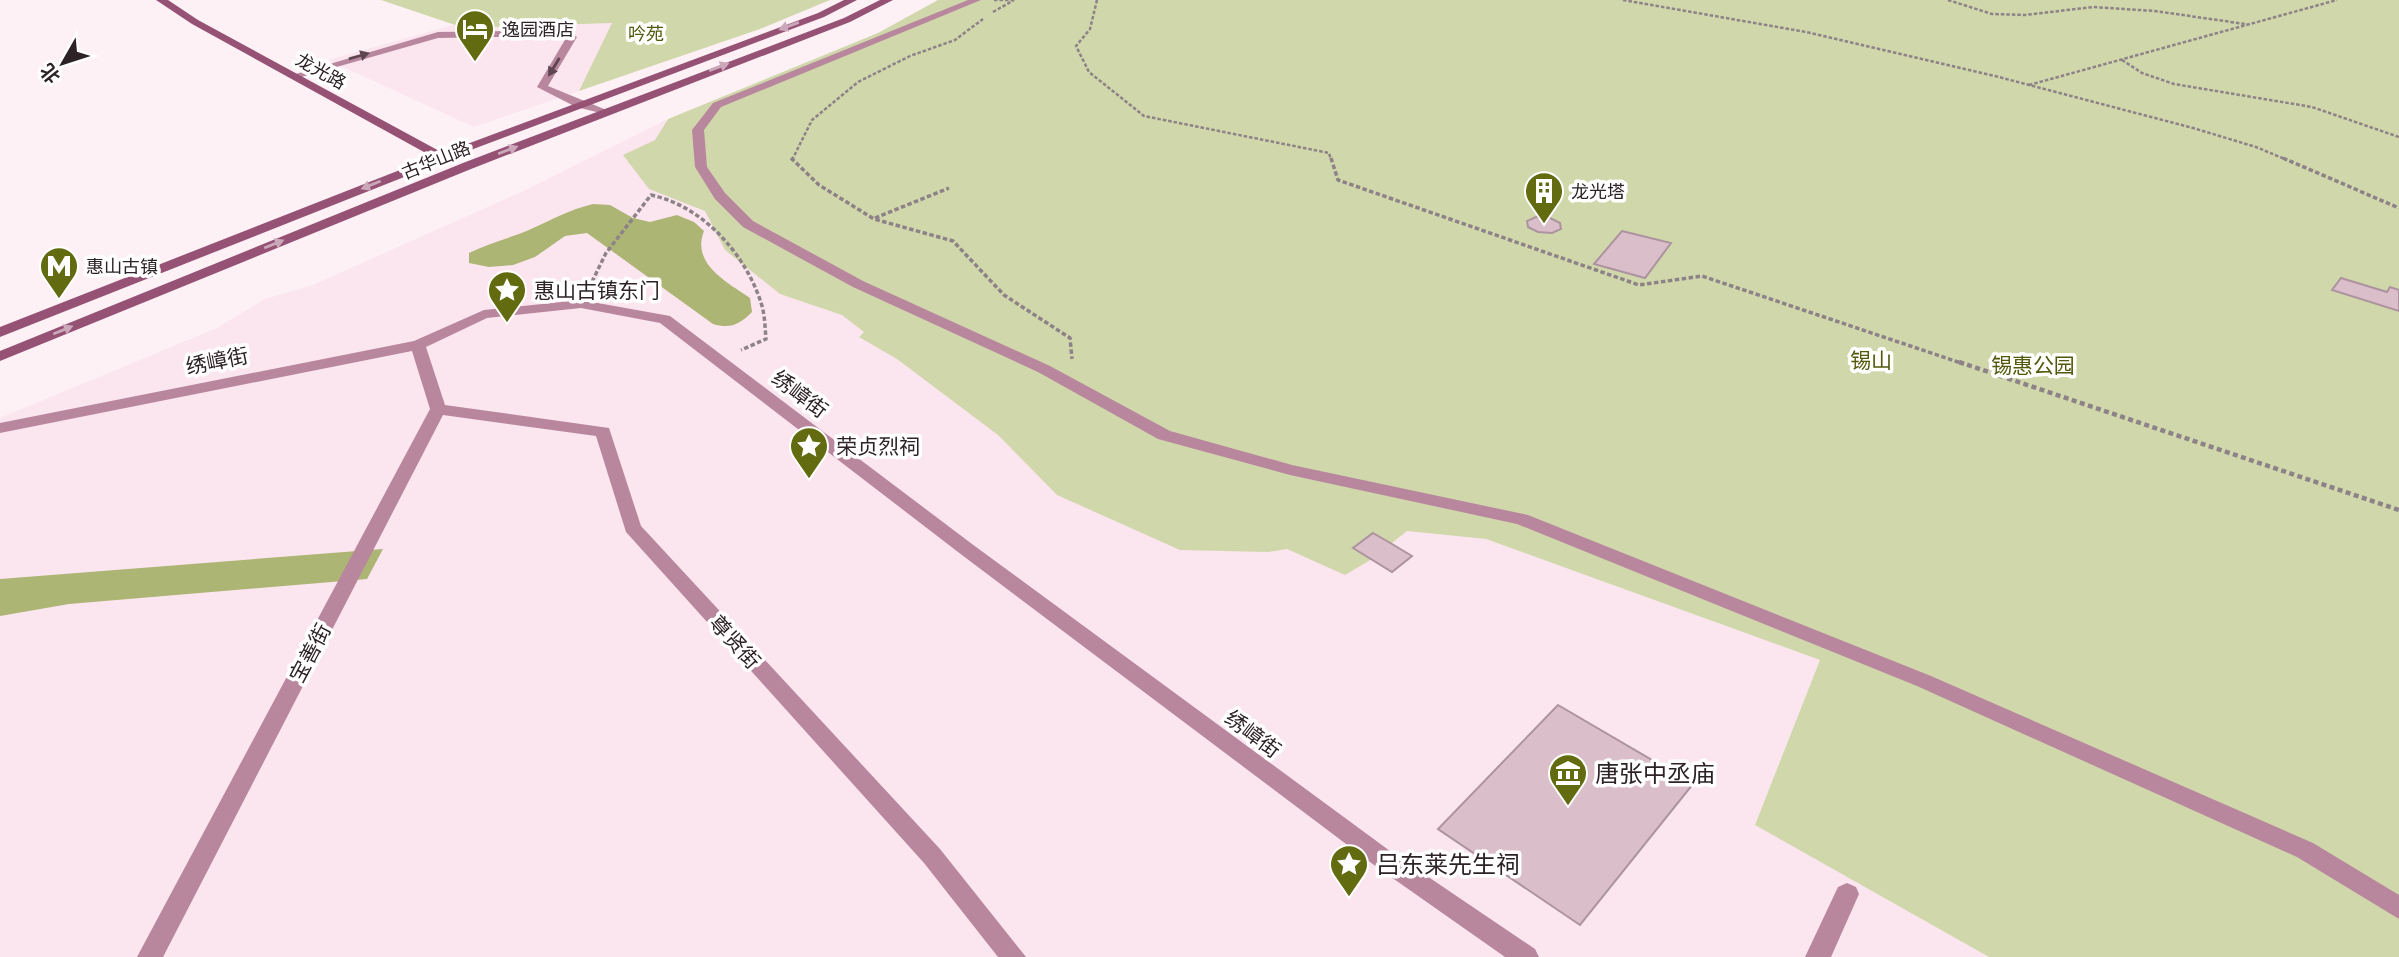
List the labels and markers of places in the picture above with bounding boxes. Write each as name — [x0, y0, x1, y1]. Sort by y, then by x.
hotel icon: 逸园酒店 — [454, 8, 496, 63]
place label: 逸园酒店 — [502, 19, 574, 40]
building icon: 龙光塔 — [1523, 170, 1565, 225]
place label: 龙光塔 — [1571, 181, 1625, 202]
metro station icon: 惠山古镇 — [38, 245, 80, 300]
place label: 惠山古镇 — [86, 256, 158, 277]
place icon: 惠山古镇东门 — [486, 269, 528, 324]
place label: 惠山古镇东门 — [534, 278, 660, 303]
place icon: 荣贞烈祠 — [788, 425, 830, 480]
place label: 荣贞烈祠 — [836, 434, 920, 459]
museum icon: 唐张中丞庙 — [1547, 752, 1589, 807]
place label: 唐张中丞庙 — [1595, 759, 1715, 788]
place icon: 吕东莱先生祠 — [1328, 843, 1370, 898]
place label: 吕东莱先生祠 — [1376, 850, 1520, 879]

